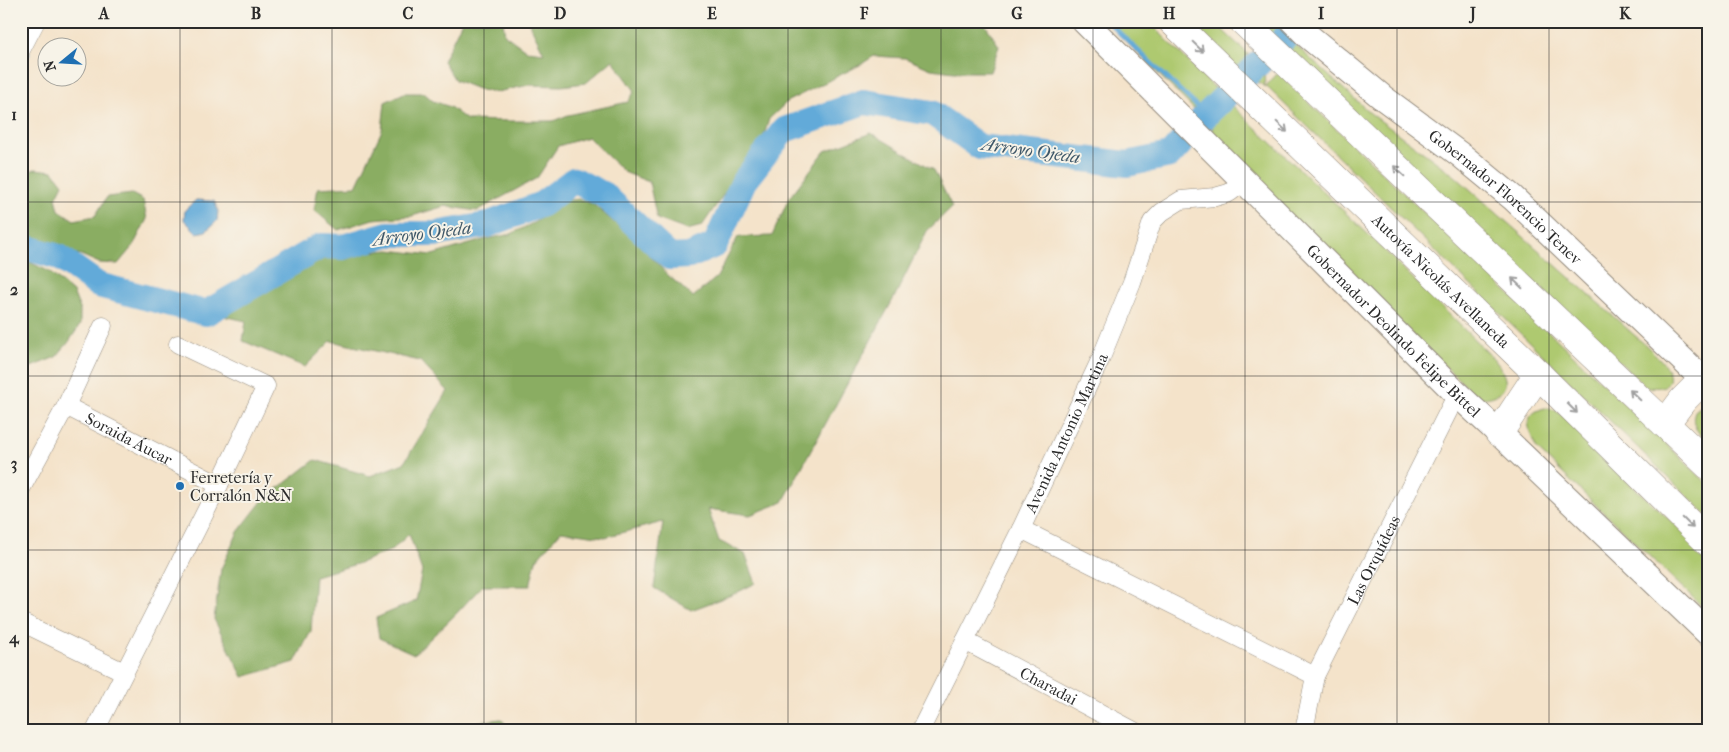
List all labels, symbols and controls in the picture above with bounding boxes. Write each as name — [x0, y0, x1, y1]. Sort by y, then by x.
text: A — [98, 4, 110, 23]
text: B — [251, 4, 261, 23]
text: C — [403, 4, 414, 23]
text: D — [554, 4, 566, 23]
text: E — [707, 4, 717, 23]
text: F — [859, 4, 869, 23]
text: G — [1011, 4, 1023, 23]
text: H — [1163, 4, 1176, 23]
text: I — [1318, 4, 1325, 23]
text: J — [1468, 4, 1476, 24]
text: K — [1619, 4, 1632, 23]
north arrow — [38, 38, 88, 88]
one-way arrow — [1192, 41, 1205, 53]
text: N — [40, 58, 60, 74]
text: 1 — [11, 105, 17, 124]
one-way arrow — [1275, 121, 1288, 133]
street label: Gobernador Florencio Tenev — [1425, 125, 1587, 269]
water label: Arroyo Ojeda — [979, 133, 1081, 168]
one-way arrow — [1393, 165, 1406, 177]
street label: Autovía Nicolás Avellaneda — [1368, 209, 1515, 352]
water label: Arroyo Ojeda — [370, 218, 472, 251]
street label: Gobernador Deolindo Felipe Bittel — [1303, 240, 1485, 421]
one-way arrow — [1511, 277, 1523, 289]
text: 2 — [10, 280, 18, 299]
street label: Avenida Antonio Martina — [1020, 350, 1112, 517]
one-way arrow — [1628, 389, 1641, 401]
one-way arrow — [1566, 402, 1579, 414]
street label: Soraida Áucar — [82, 408, 176, 469]
text: 3 — [11, 454, 17, 474]
place label: Ferretería y Corralón N&N — [190, 468, 292, 505]
marker: Ferretería y Corralón N&N — [174, 480, 186, 492]
street label: Las Orquídeas — [1343, 512, 1404, 608]
one-way arrow — [1682, 516, 1694, 529]
text: 4 — [8, 628, 20, 648]
street label: Charadai — [1017, 663, 1081, 709]

